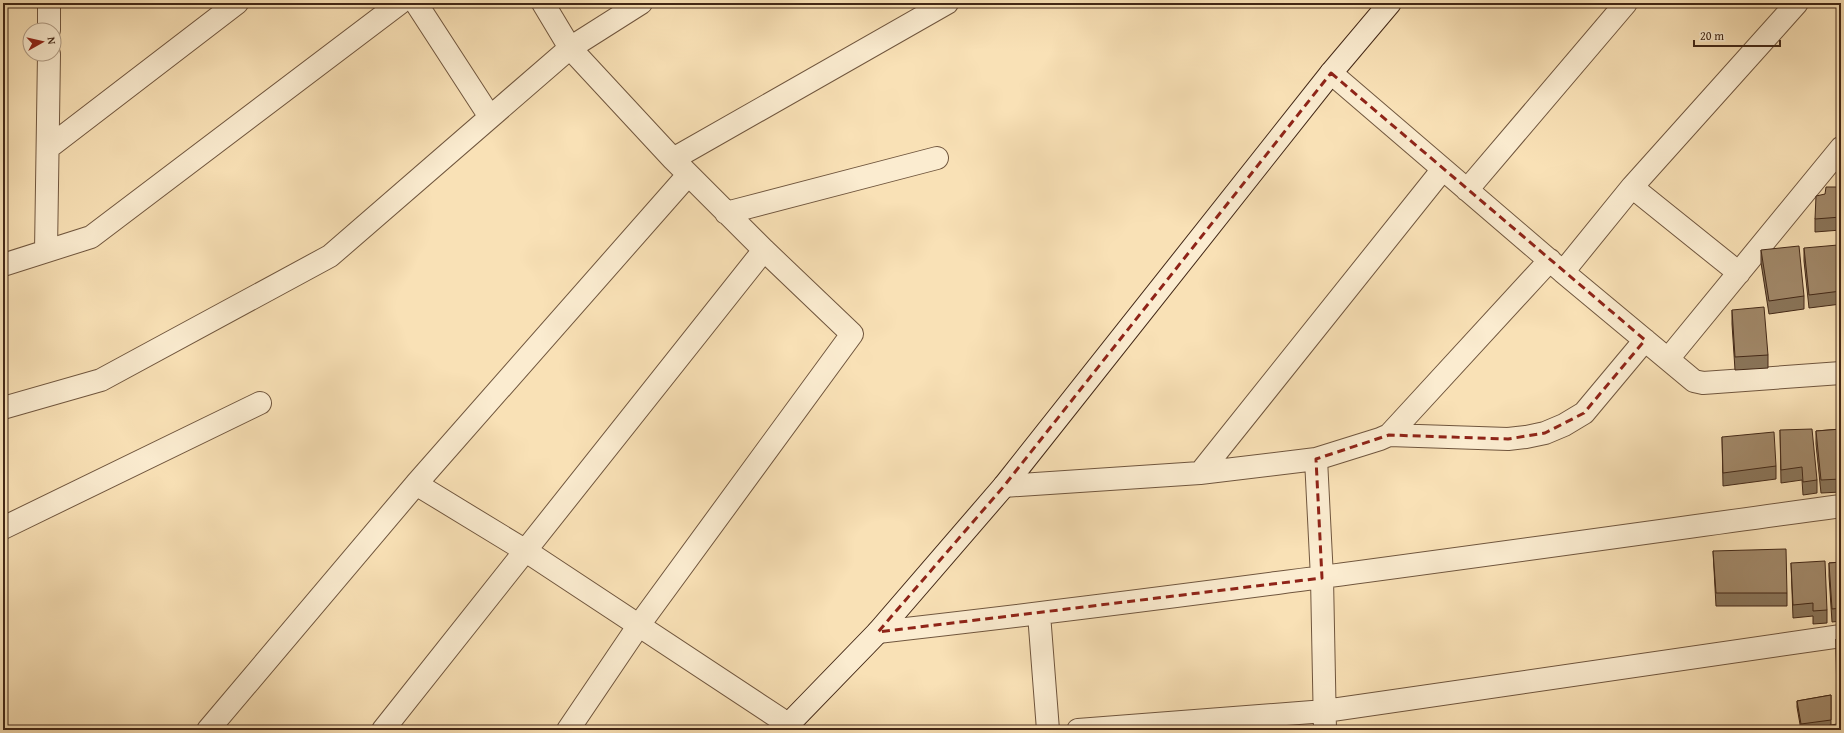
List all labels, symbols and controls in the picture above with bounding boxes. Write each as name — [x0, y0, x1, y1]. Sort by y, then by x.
north arrow — [22, 22, 62, 62]
scale bar — [1694, 22, 1780, 48]
text: 20 m — [1700, 27, 1724, 44]
text: N — [43, 36, 60, 46]

